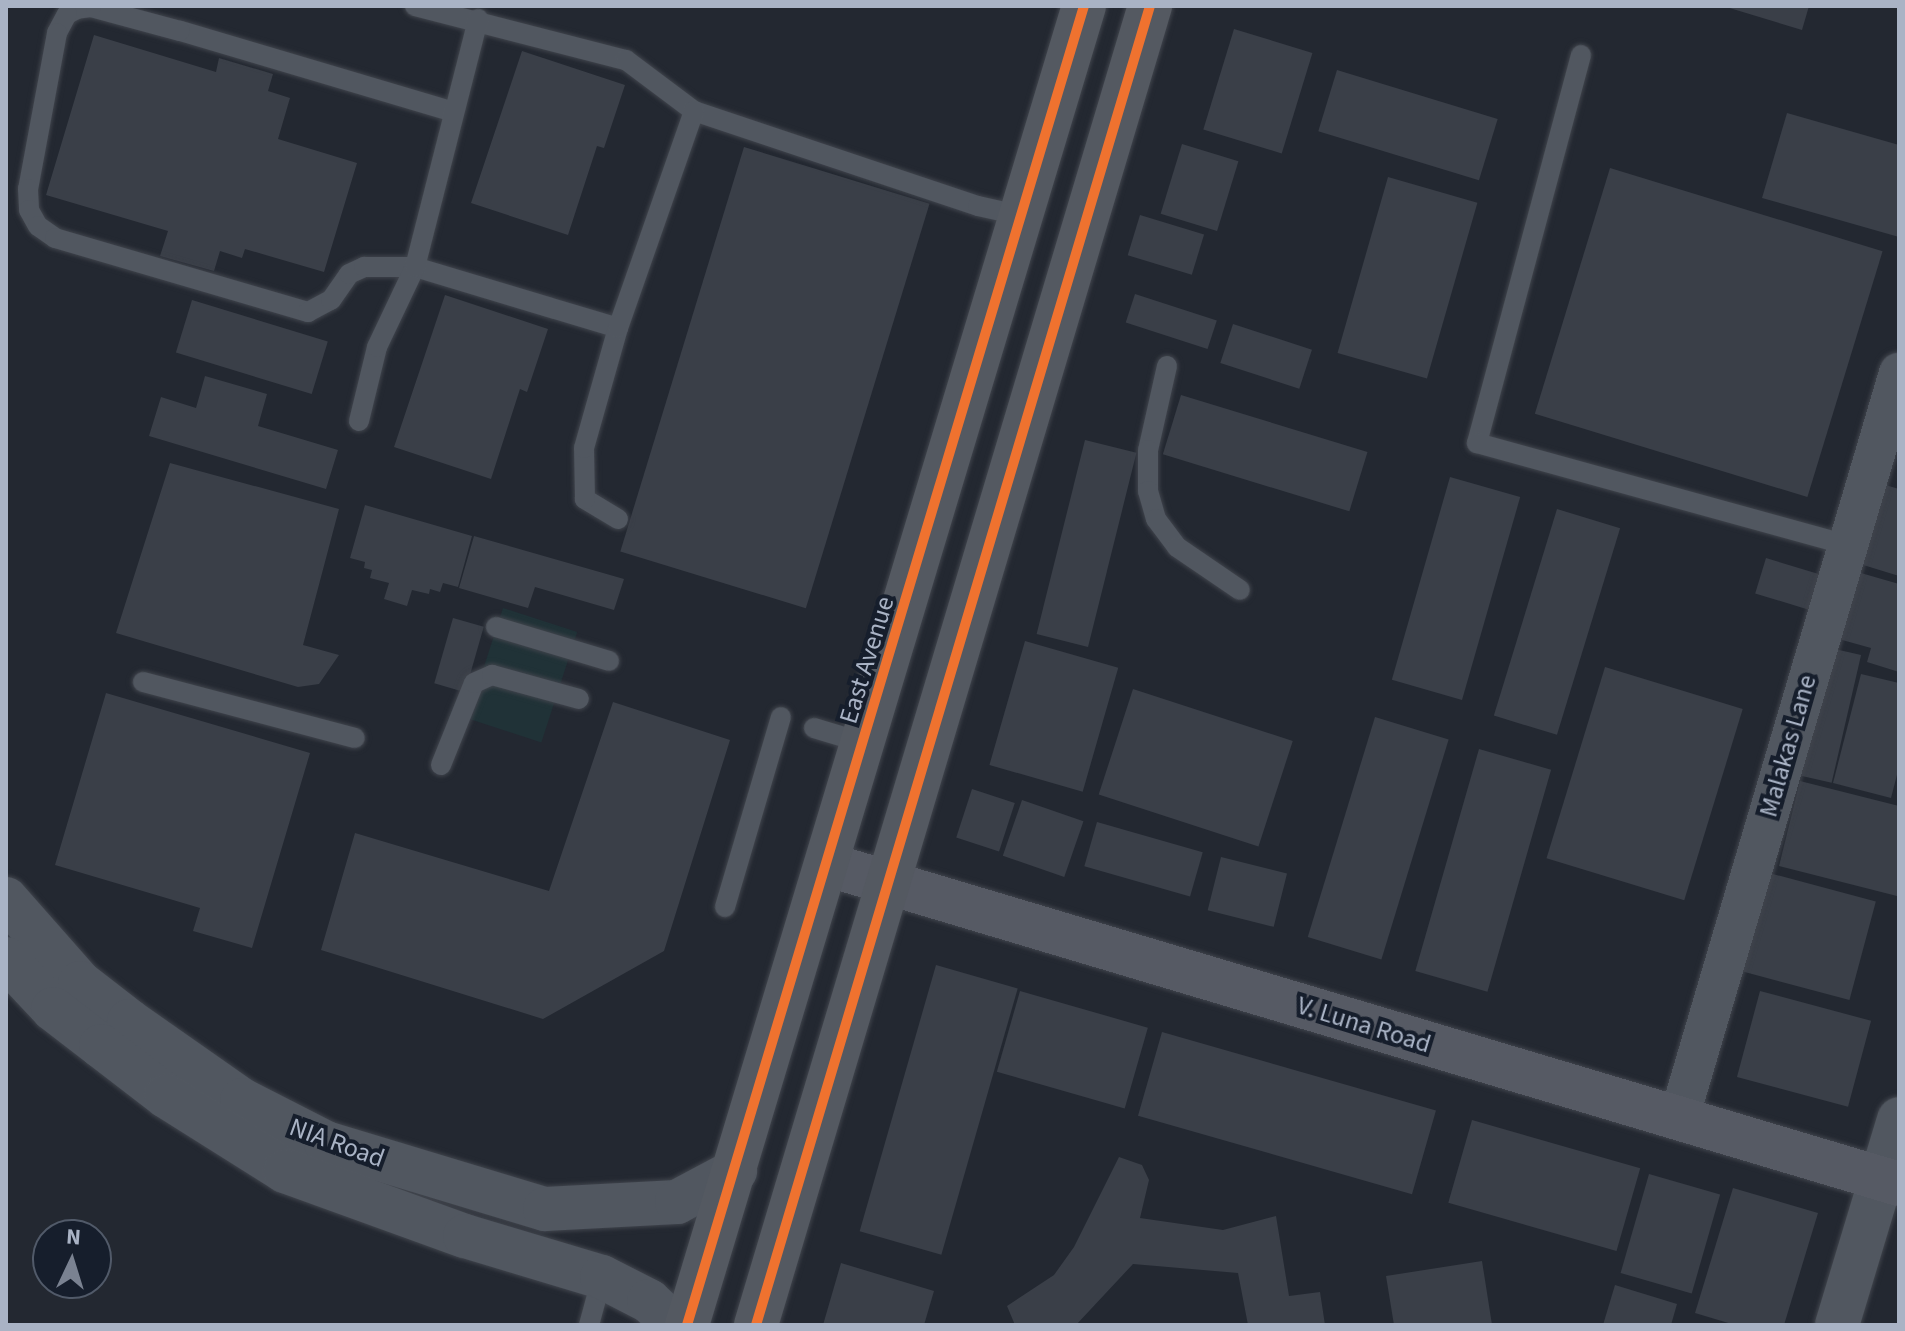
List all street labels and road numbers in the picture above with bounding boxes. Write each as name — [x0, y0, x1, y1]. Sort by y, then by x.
street label: East Avenue — [833, 593, 901, 727]
street label: Malakas Lane — [1753, 671, 1823, 821]
street label: V. Luna Road — [1293, 990, 1435, 1060]
street label: NIA Road — [285, 1111, 389, 1175]

